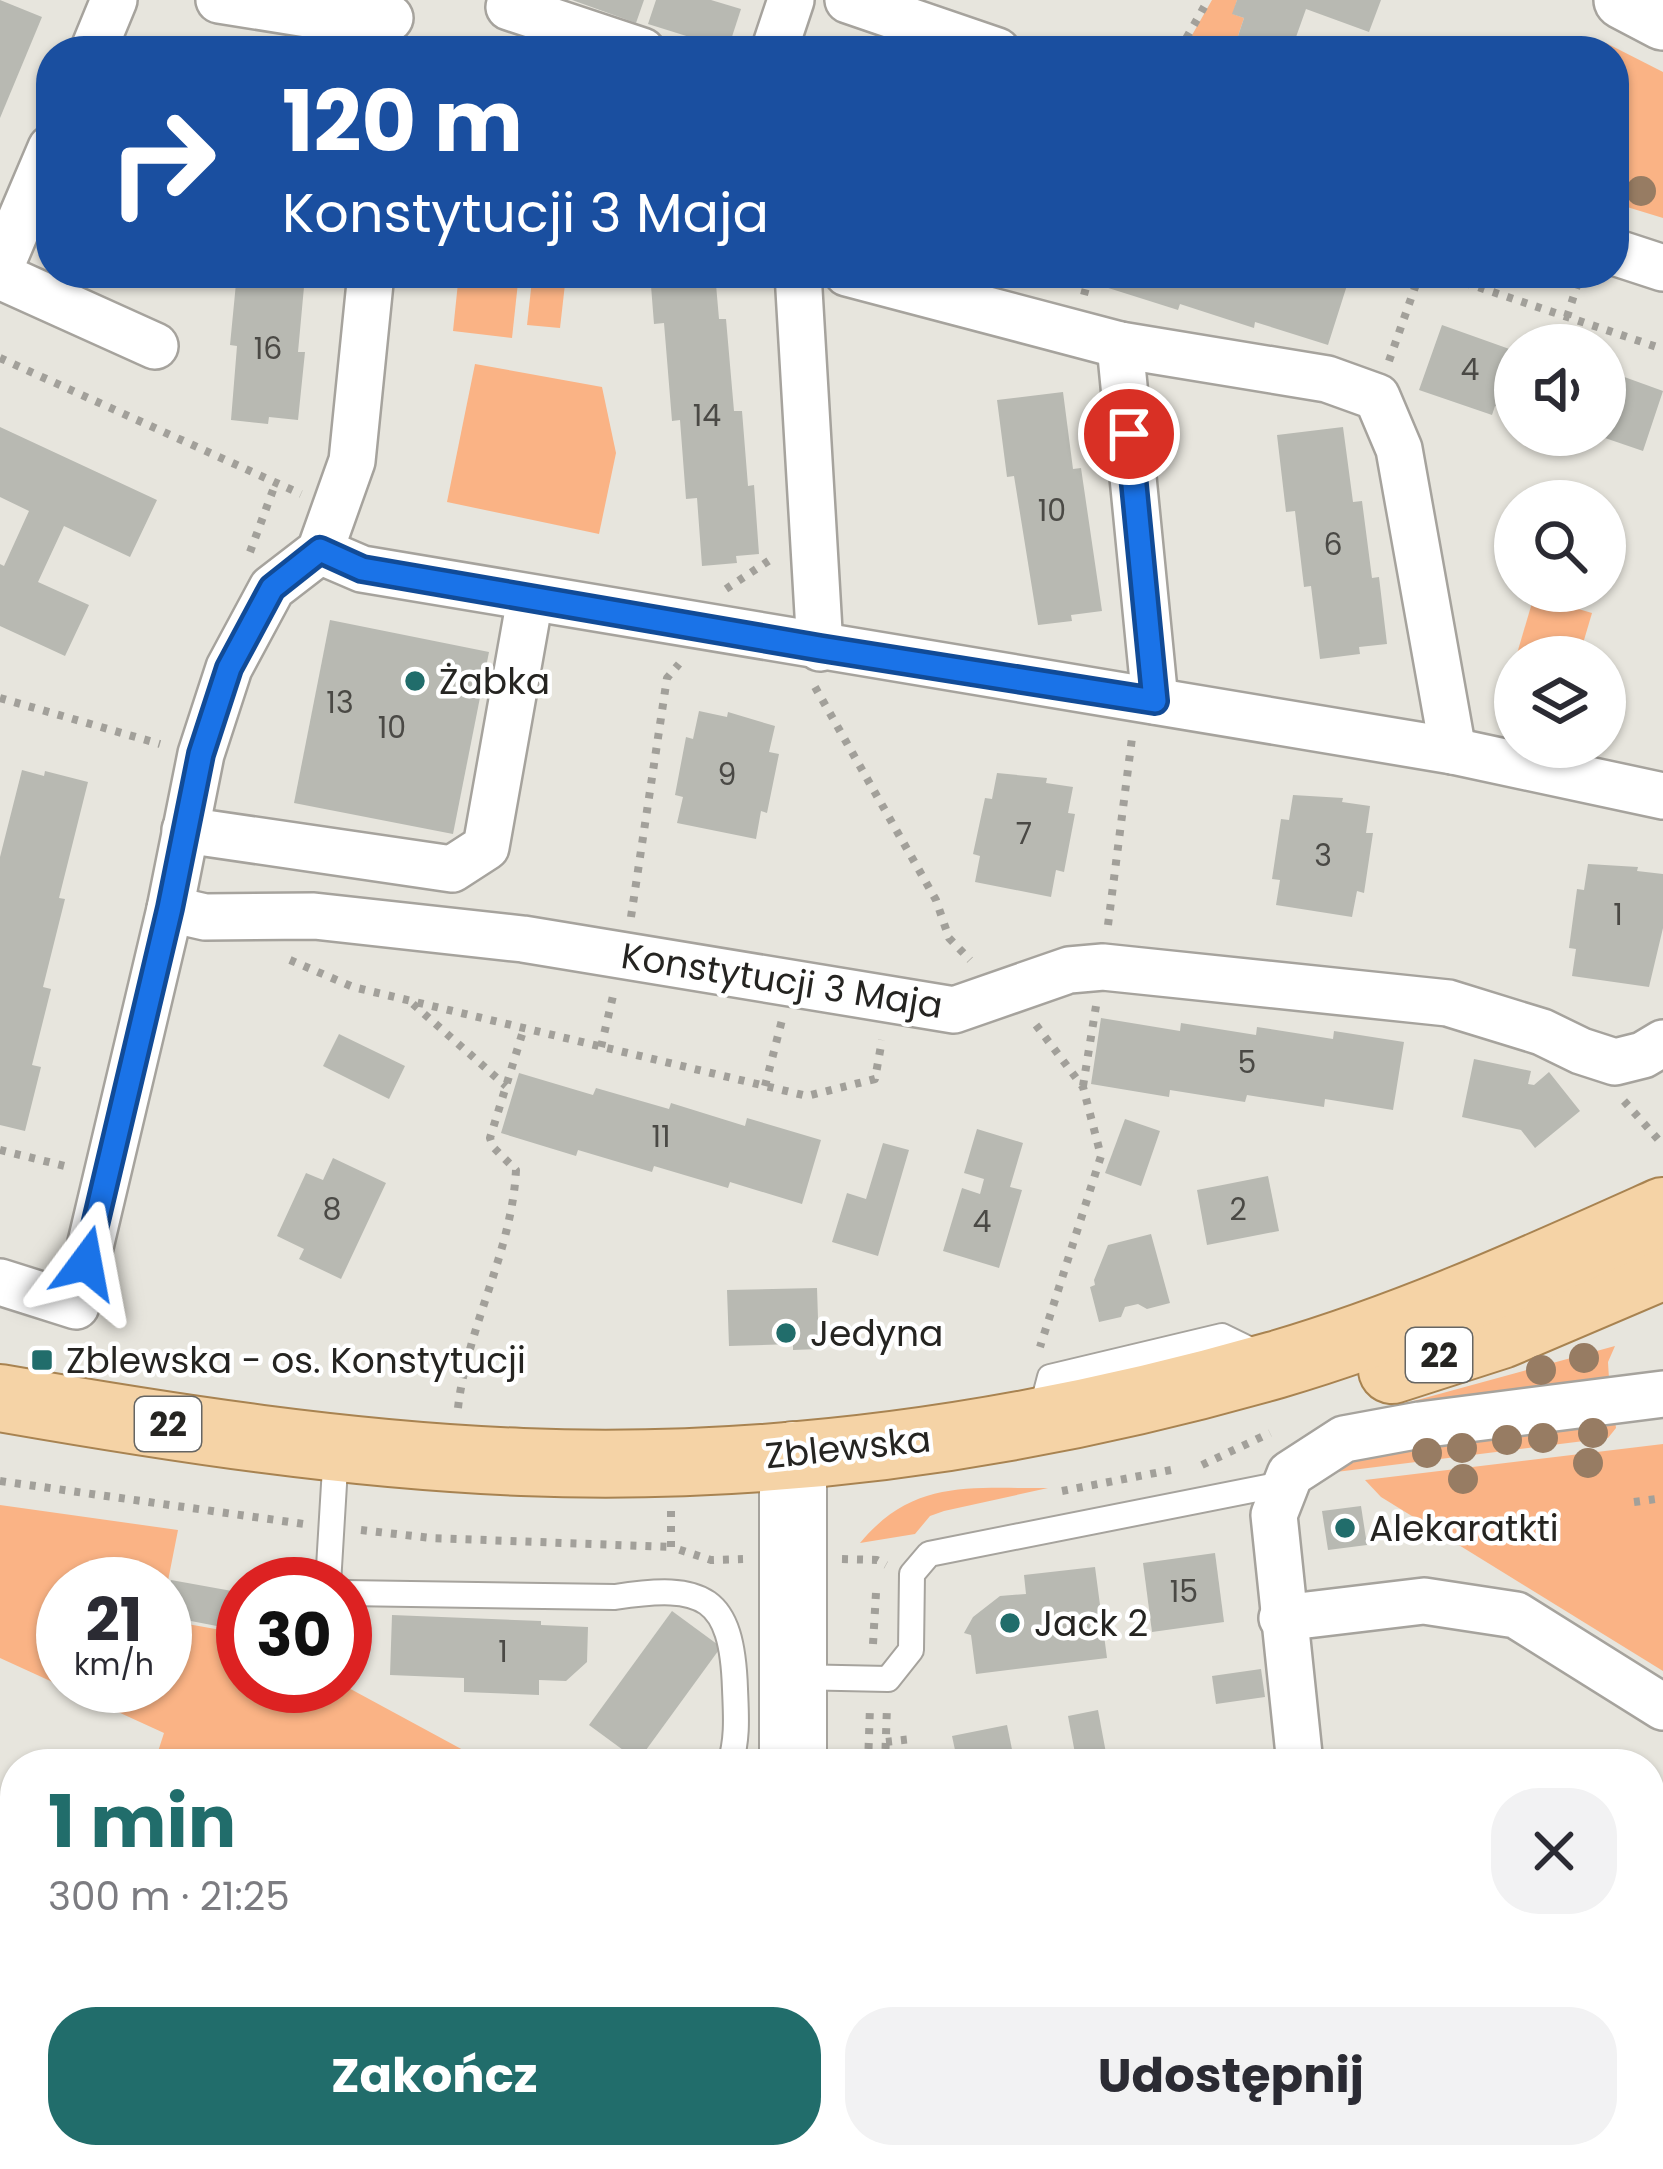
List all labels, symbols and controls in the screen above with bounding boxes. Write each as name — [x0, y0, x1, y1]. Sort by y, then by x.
text: 120 m — [282, 63, 523, 180]
icon: right — [84, 84, 240, 240]
text: Konstytucji 3 Maja — [282, 175, 769, 251]
map controls — [1494, 324, 1626, 768]
button: sound — [1494, 324, 1626, 456]
house number: 16 — [254, 327, 282, 370]
house number: 4 — [1461, 348, 1479, 391]
pin — [1078, 383, 1180, 485]
house number: 14 — [693, 394, 721, 437]
icon: arrive — [1096, 401, 1162, 467]
button: search — [1494, 480, 1626, 612]
house number: 10 — [1038, 489, 1066, 532]
house number: 6 — [1323, 523, 1343, 566]
button: layers — [1494, 636, 1626, 768]
place label: Żabka — [439, 656, 550, 707]
marker: Żabka — [402, 668, 428, 694]
house number: 13 — [326, 681, 354, 724]
house number: 10 — [378, 706, 406, 749]
house number: 9 — [718, 753, 736, 796]
house number: 7 — [1016, 812, 1032, 855]
house number: 3 — [1314, 834, 1332, 877]
house number: 1 — [1613, 893, 1623, 936]
street label: Konstytucji 3 Maja — [618, 930, 946, 1031]
house number: 5 — [1238, 1041, 1256, 1084]
house number: 11 — [651, 1115, 671, 1158]
house number: 8 — [323, 1188, 341, 1231]
house number: 2 — [1229, 1188, 1247, 1231]
position arrow — [23, 1200, 149, 1326]
house number: 4 — [973, 1200, 991, 1243]
place label: Jedyna — [810, 1308, 943, 1359]
marker: Jedyna — [773, 1320, 799, 1346]
road number: 22 — [1406, 1328, 1472, 1382]
place label: Zblewska - os. Konstytucji — [66, 1335, 526, 1386]
marker: Zblewska - os. Konstytucji — [29, 1347, 55, 1373]
road number: 22 — [135, 1397, 201, 1451]
street label: Zblewska — [763, 1413, 933, 1482]
place label: Alekaratkti — [1369, 1503, 1559, 1554]
marker: Alekaratkti — [1332, 1515, 1358, 1541]
speed limit sign: 30 — [216, 1557, 372, 1713]
house number: 15 — [1170, 1570, 1198, 1613]
text: 21 — [86, 1578, 142, 1662]
place label: Jack 2 — [1034, 1598, 1148, 1649]
marker: Jack 2 — [997, 1610, 1023, 1636]
house number: 1 — [498, 1630, 508, 1673]
text: km/h — [74, 1643, 154, 1686]
text: 1 min — [48, 1771, 236, 1872]
button: close — [1491, 1788, 1617, 1914]
text: 300 m · 21:25 — [48, 1869, 290, 1924]
button: Zakończ — [48, 2007, 821, 2145]
button: Udostępnij — [845, 2007, 1617, 2145]

